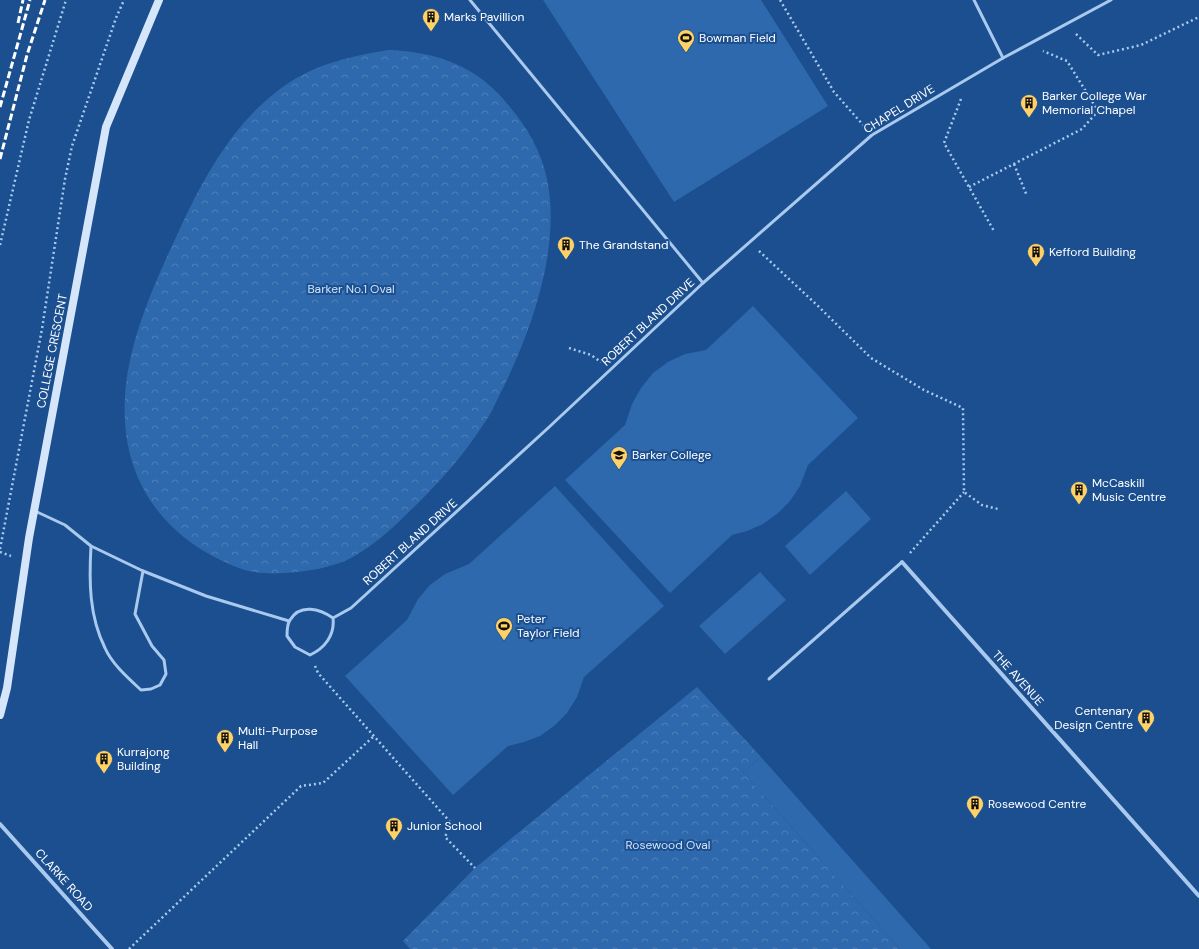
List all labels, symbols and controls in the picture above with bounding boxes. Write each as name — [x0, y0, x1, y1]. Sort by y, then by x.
building icon: Marks Pavillion — [421, 7, 441, 32]
place label: Marks Pavillion — [444, 9, 525, 25]
sports icon: Bowman Field — [676, 28, 696, 53]
place label: Bowman Field — [699, 30, 776, 46]
street label: CHAPEL DRIVE — [860, 81, 938, 137]
place label: Barker College War Memorial Chapel — [1042, 88, 1147, 118]
building icon: Barker College War Memorial Chapel — [1019, 93, 1039, 118]
building icon: The Grandstand — [556, 235, 576, 260]
place label: The Grandstand — [579, 237, 669, 253]
building icon: Kefford Building — [1026, 242, 1046, 267]
place label: Kefford Building — [1049, 244, 1136, 260]
street label: ROBERT BLAND DRIVE — [598, 274, 698, 369]
park label: Barker No.1 Oval — [307, 281, 395, 297]
street label: COLLEGE CRESCENT — [33, 292, 71, 410]
school or university icon: Barker College — [609, 445, 629, 470]
place label: Barker College — [632, 447, 712, 463]
place label: McCaskill Music Centre — [1092, 475, 1166, 505]
building icon: McCaskill Music Centre — [1069, 480, 1089, 505]
street label: ROBERT BLAND DRIVE — [359, 495, 461, 589]
place label: Peter Taylor Field — [517, 611, 580, 641]
sports icon: Peter Taylor Field — [494, 616, 514, 641]
street label: THE AVENUE — [989, 647, 1047, 709]
place label: Centenary Design Centre — [1054, 703, 1133, 733]
building icon: Centenary Design Centre — [1136, 708, 1156, 733]
place label: Multi-Purpose Hall — [238, 723, 318, 753]
building icon: Multi-Purpose Hall — [215, 728, 235, 753]
place label: Kurrajong Building — [117, 744, 170, 774]
building icon: Kurrajong Building — [94, 749, 114, 774]
building icon: Rosewood Centre — [965, 794, 985, 819]
place label: Rosewood Centre — [988, 796, 1087, 812]
building icon: Junior School — [384, 816, 404, 841]
place label: Junior School — [407, 818, 482, 834]
park label: Rosewood Oval — [626, 837, 710, 853]
street label: CLARKE ROAD — [32, 845, 96, 915]

